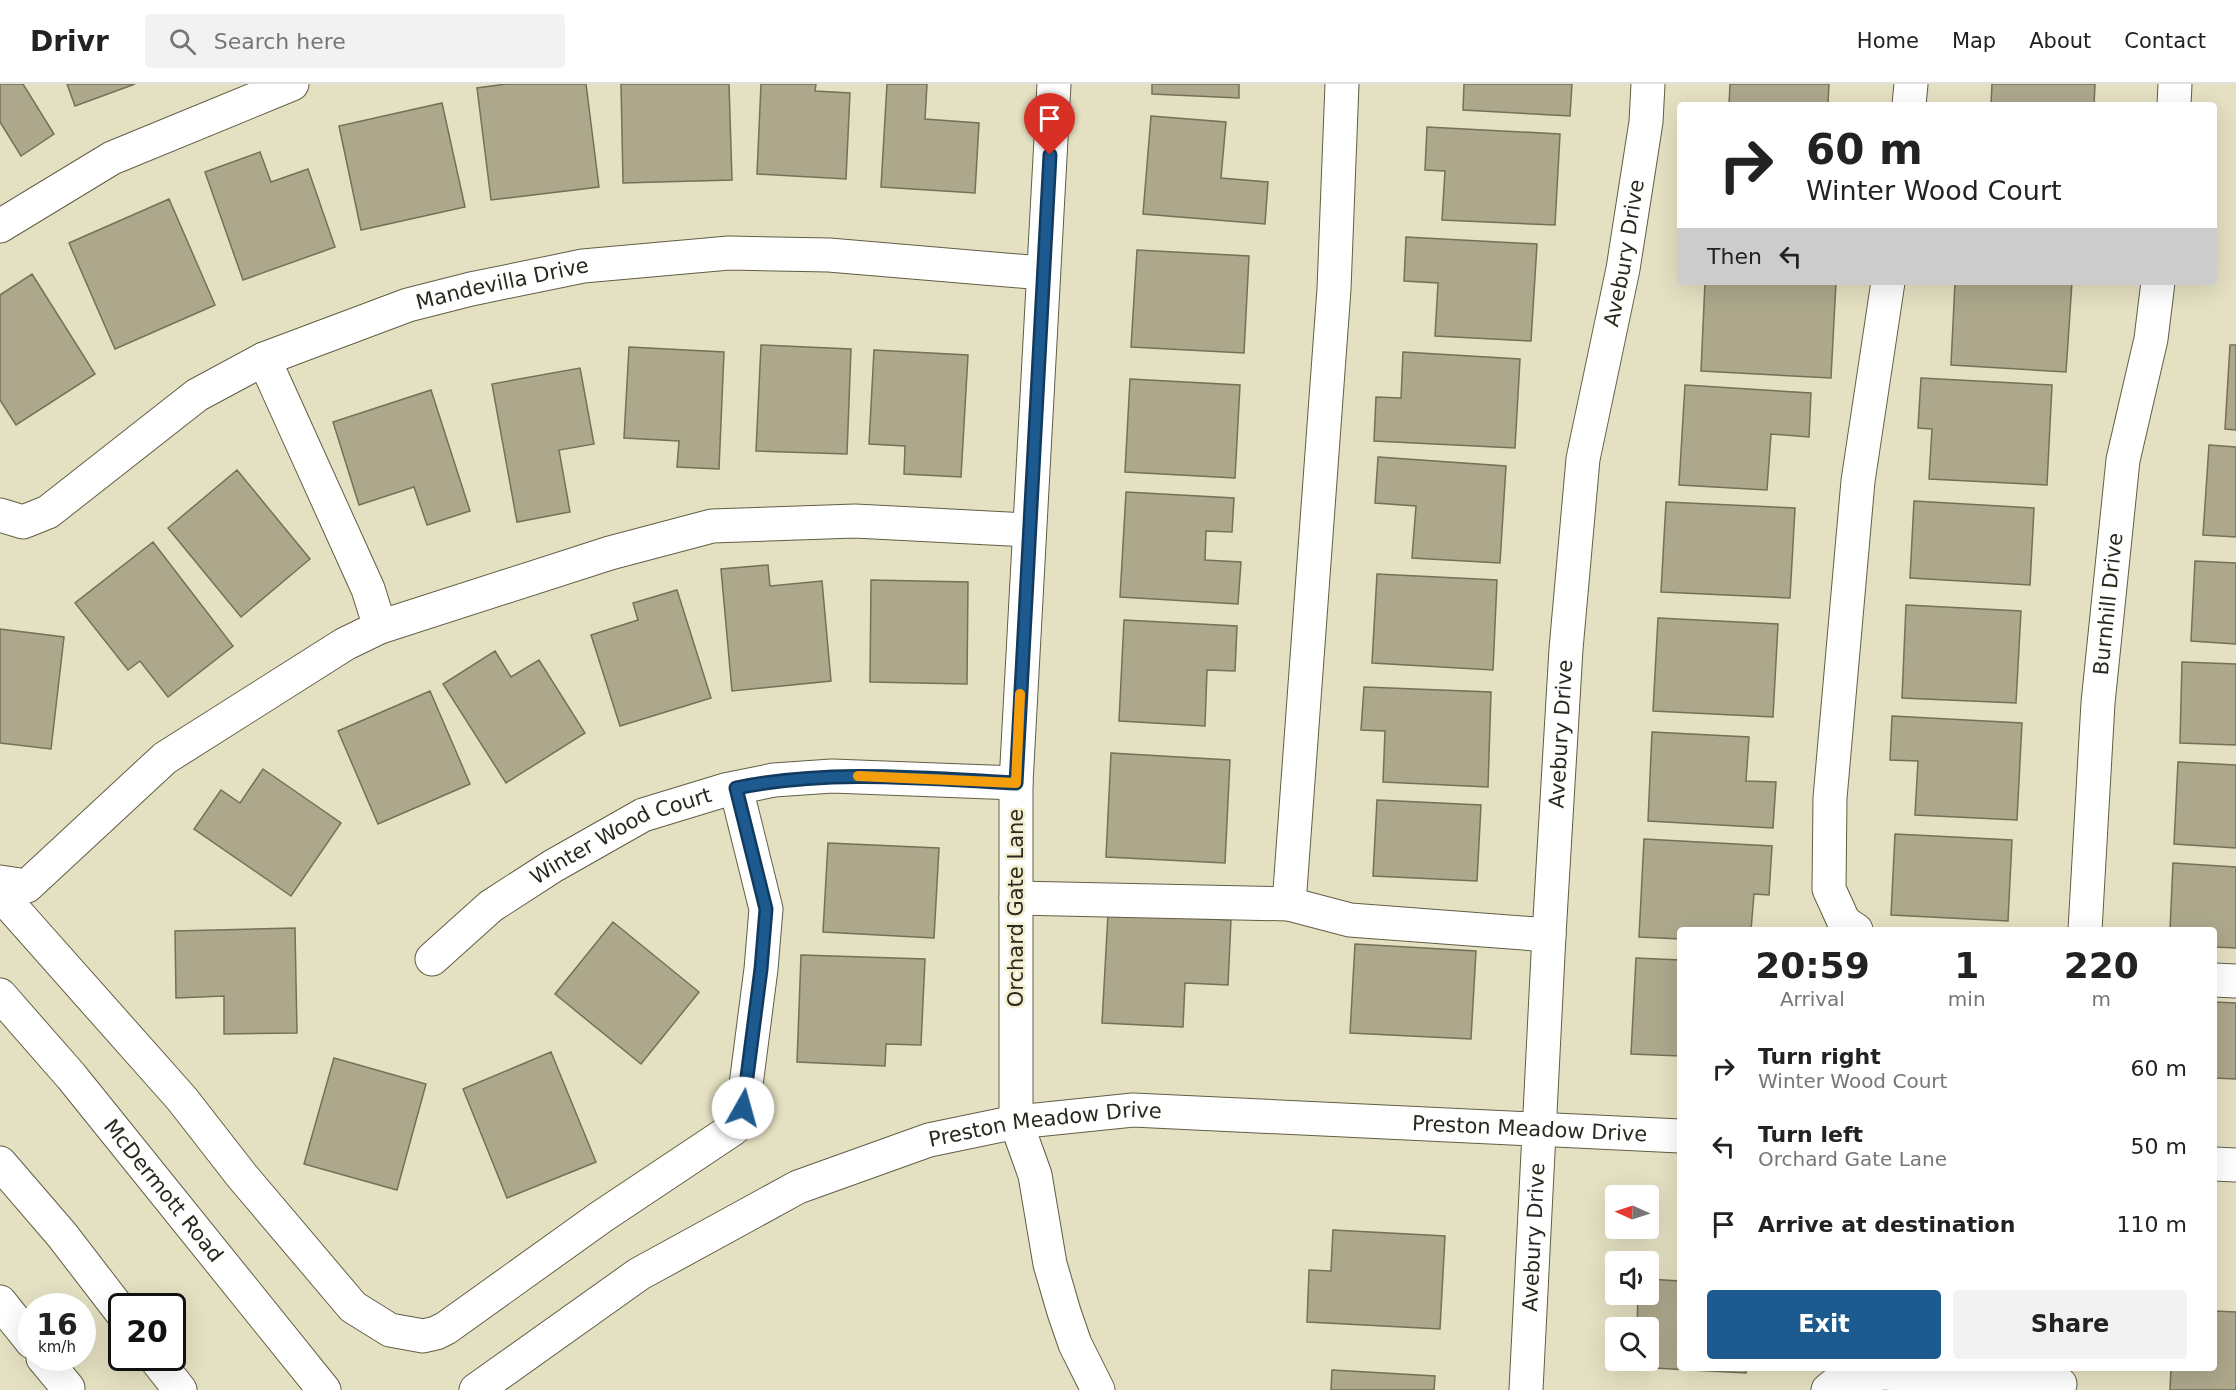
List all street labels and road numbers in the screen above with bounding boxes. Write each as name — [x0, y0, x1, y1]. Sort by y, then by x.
street label: Avebury Drive — [1599, 178, 1649, 329]
street label: Mandevilla Drive — [413, 253, 591, 314]
street label: Burnhill Drive — [2089, 532, 2127, 676]
street label: Avebury Drive — [1545, 659, 1577, 809]
street label: Winter Wood Court — [526, 783, 714, 889]
street label: Orchard Gate Lane — [1004, 809, 1028, 1007]
street label: Preston Meadow Drive — [926, 1098, 1162, 1152]
street label: Preston Meadow Drive — [1411, 1111, 1648, 1146]
street label: McDermott Road — [99, 1115, 228, 1267]
street label: Avebury Drive — [1518, 1162, 1549, 1312]

